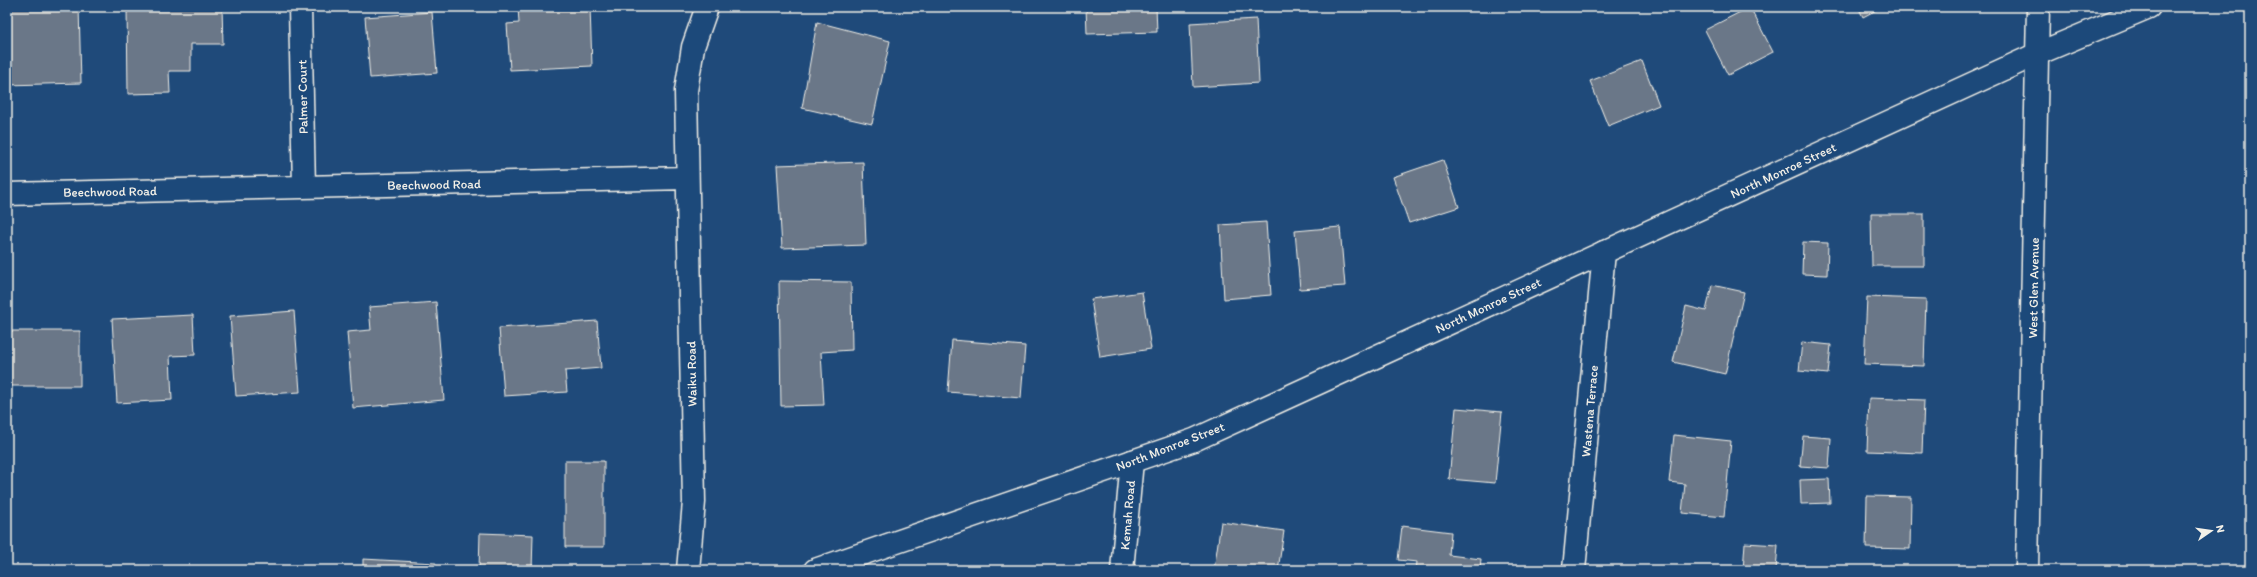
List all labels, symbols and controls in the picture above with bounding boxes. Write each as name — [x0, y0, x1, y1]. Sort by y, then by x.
street label: Palmer Court — [294, 60, 311, 134]
street label: North Monroe Street — [1728, 139, 1839, 202]
street label: Beechwood Road — [387, 176, 481, 193]
street label: Beechwood Road — [63, 183, 157, 200]
street label: West Glen Avenue — [2025, 237, 2042, 339]
street label: North Monroe Street — [1433, 274, 1544, 337]
street label: Waiku Road — [683, 341, 700, 407]
street label: Wastena Terrace — [1578, 364, 1601, 458]
street label: North Monroe Street — [1114, 419, 1227, 474]
street label: Kemah Road — [1117, 480, 1138, 550]
north arrow — [2191, 511, 2231, 551]
text: N — [2213, 524, 2227, 534]

